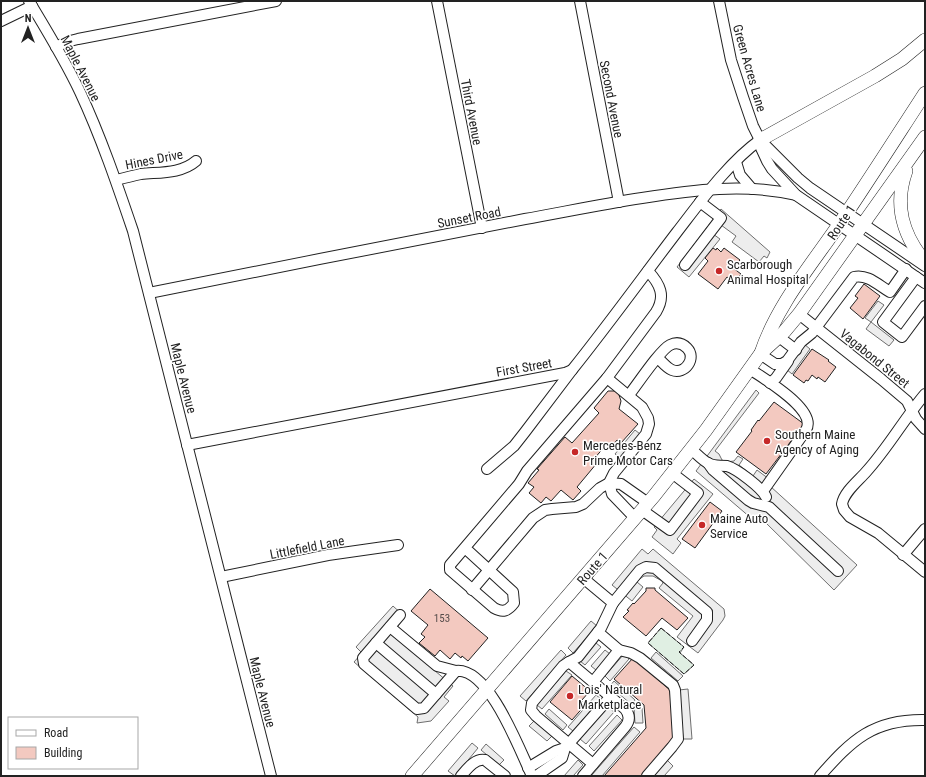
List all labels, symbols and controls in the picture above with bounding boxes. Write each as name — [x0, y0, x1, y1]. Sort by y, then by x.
north arrow — [8, 8, 48, 48]
text: N — [25, 12, 32, 25]
street label: Green Acres Lane — [730, 23, 769, 114]
street label: Maple Avenue — [58, 33, 104, 104]
street label: Second Avenue — [597, 59, 626, 139]
street label: Third Avenue — [458, 78, 485, 146]
street label: Hines Drive — [124, 147, 184, 172]
street label: Route 1 — [824, 202, 859, 243]
street label: Sunset Road — [436, 204, 502, 231]
place label: Scarborough Animal Hospital — [727, 257, 809, 287]
marker: Scarborough Animal Hospital — [714, 266, 724, 276]
street label: Vagabond Street — [837, 326, 913, 391]
street label: Maple Avenue — [168, 341, 199, 415]
street label: First Street — [495, 355, 553, 380]
place label: Southern Maine Agency of Aging — [775, 427, 859, 457]
marker: Southern Maine Agency of Aging — [762, 436, 772, 446]
place label: Mercedes-Benz Prime Motor Cars — [583, 438, 673, 468]
marker: Mercedes-Benz Prime Motor Cars — [570, 447, 580, 457]
place label: Maine Auto Service — [710, 511, 768, 541]
marker: Maine Auto Service — [697, 520, 707, 530]
street label: Littlefield Lane — [269, 533, 346, 562]
street label: Route 1 — [574, 549, 611, 588]
house number: 153 — [434, 612, 450, 625]
street label: Maple Avenue — [247, 655, 278, 729]
place label: Lois' Natural Marketplace — [578, 682, 642, 712]
marker: Lois' Natural Marketplace — [565, 691, 575, 701]
legend — [8, 717, 138, 769]
text: Road — [44, 726, 68, 740]
text: Building — [44, 746, 82, 760]

